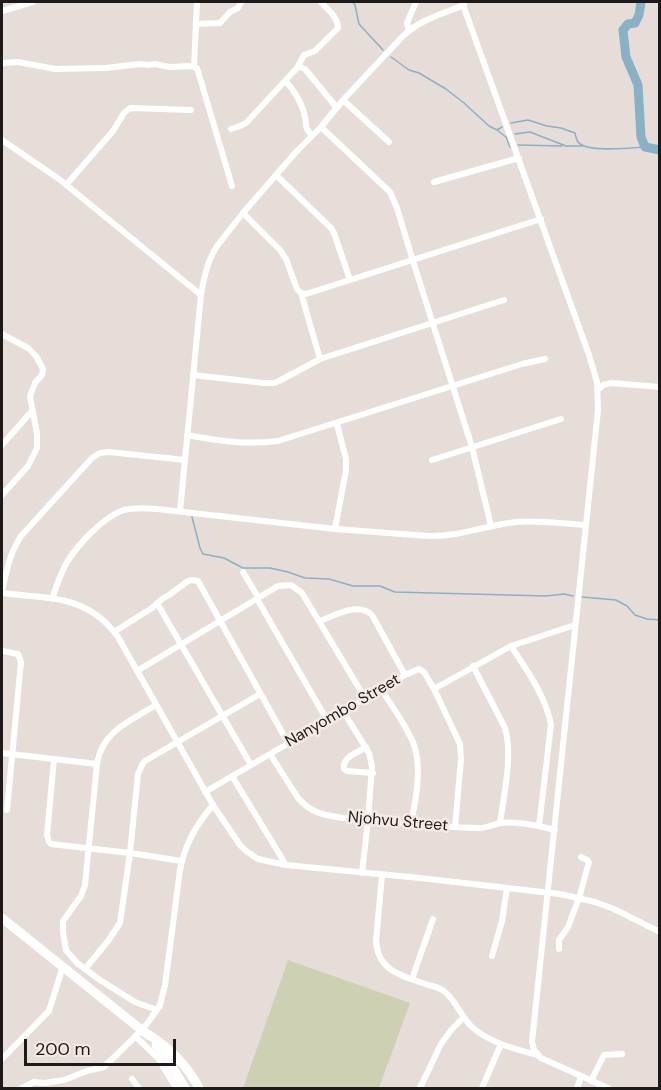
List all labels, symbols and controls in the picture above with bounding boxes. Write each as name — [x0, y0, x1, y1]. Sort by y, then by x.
street label: Nanyombo Street — [282, 670, 404, 752]
street label: Njohvu Street — [347, 808, 449, 836]
scale bar — [27, 1027, 178, 1065]
text: 200 m — [35, 1037, 91, 1061]

